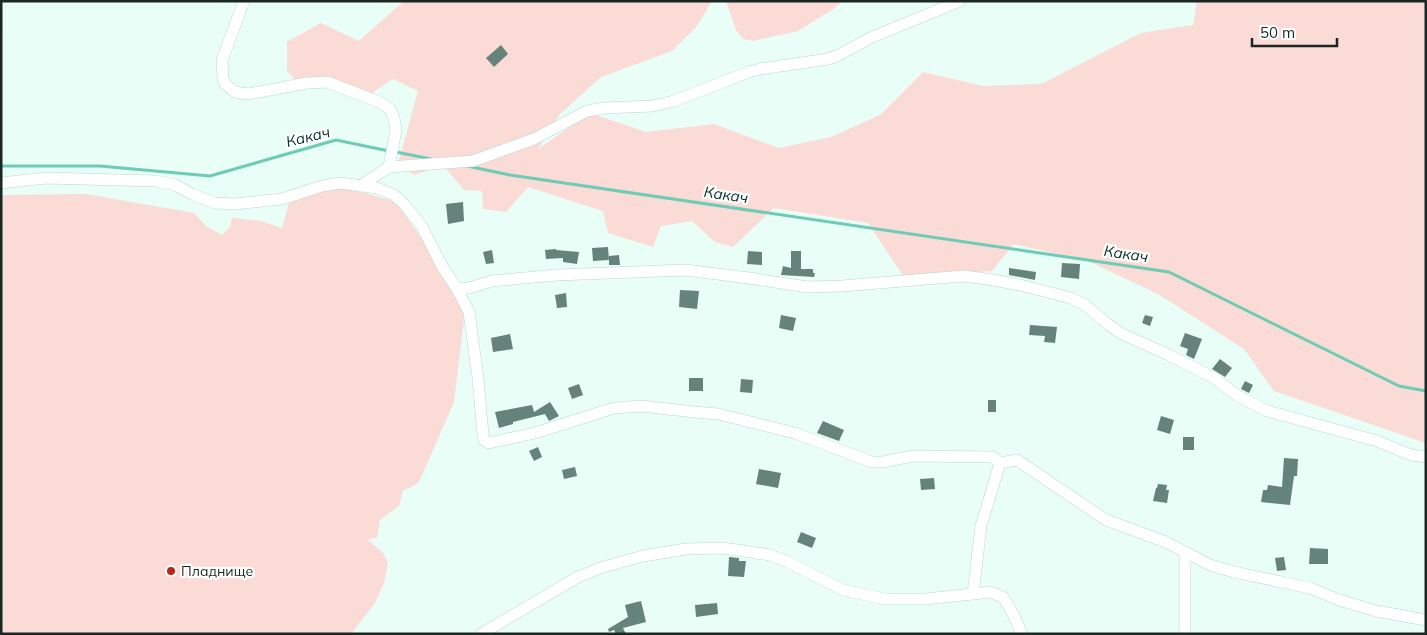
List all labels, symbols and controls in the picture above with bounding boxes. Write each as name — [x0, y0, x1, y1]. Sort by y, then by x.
scale bar — [1252, 15, 1337, 47]
text: 50 m — [1260, 23, 1295, 42]
water label: Какач — [284, 122, 332, 151]
water label: Какач — [703, 182, 750, 207]
water label: Какач — [1103, 241, 1150, 266]
place label: Пладнище — [181, 562, 253, 580]
marker: Пладнище — [165, 565, 177, 577]

